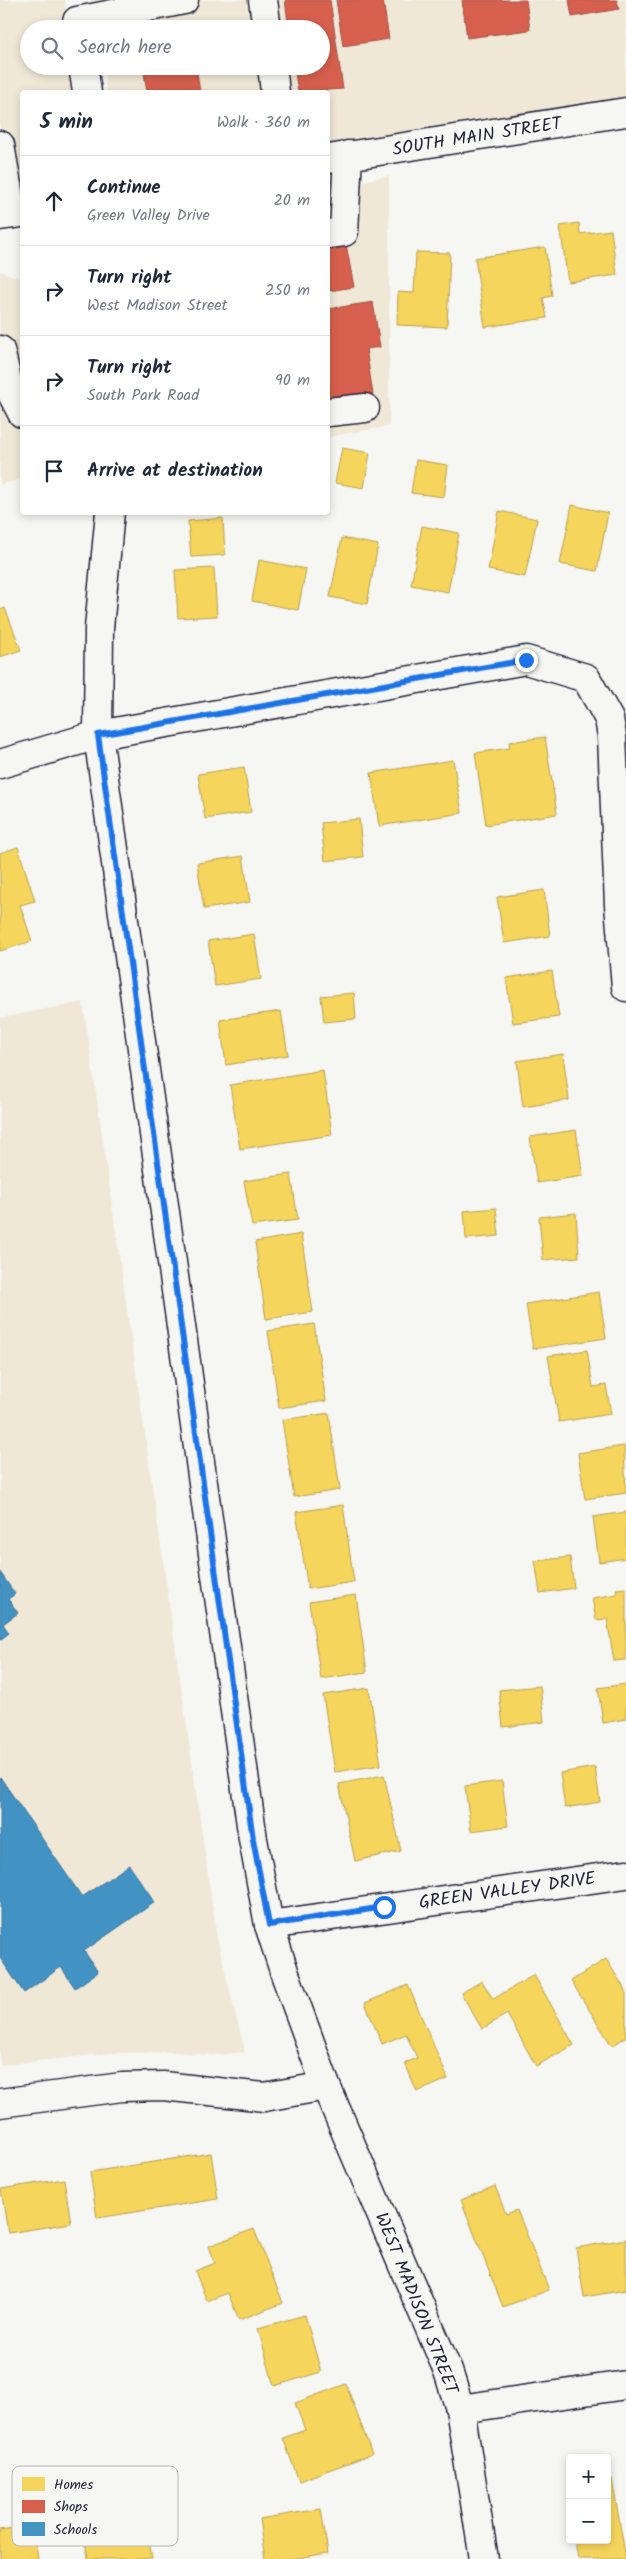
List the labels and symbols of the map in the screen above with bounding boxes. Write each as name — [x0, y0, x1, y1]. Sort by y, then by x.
street label: SOUTH MAIN STREET — [391, 110, 565, 165]
route end — [515, 649, 538, 672]
street label: GREEN VALLEY DRIVE — [417, 1865, 598, 1918]
route start — [373, 1896, 396, 1919]
street label: WEST MADISON STREET — [366, 2208, 466, 2400]
legend — [12, 2466, 178, 2546]
text: Homes — [54, 2474, 93, 2496]
text: Shops — [54, 2496, 88, 2518]
text: Schools — [54, 2519, 97, 2541]

